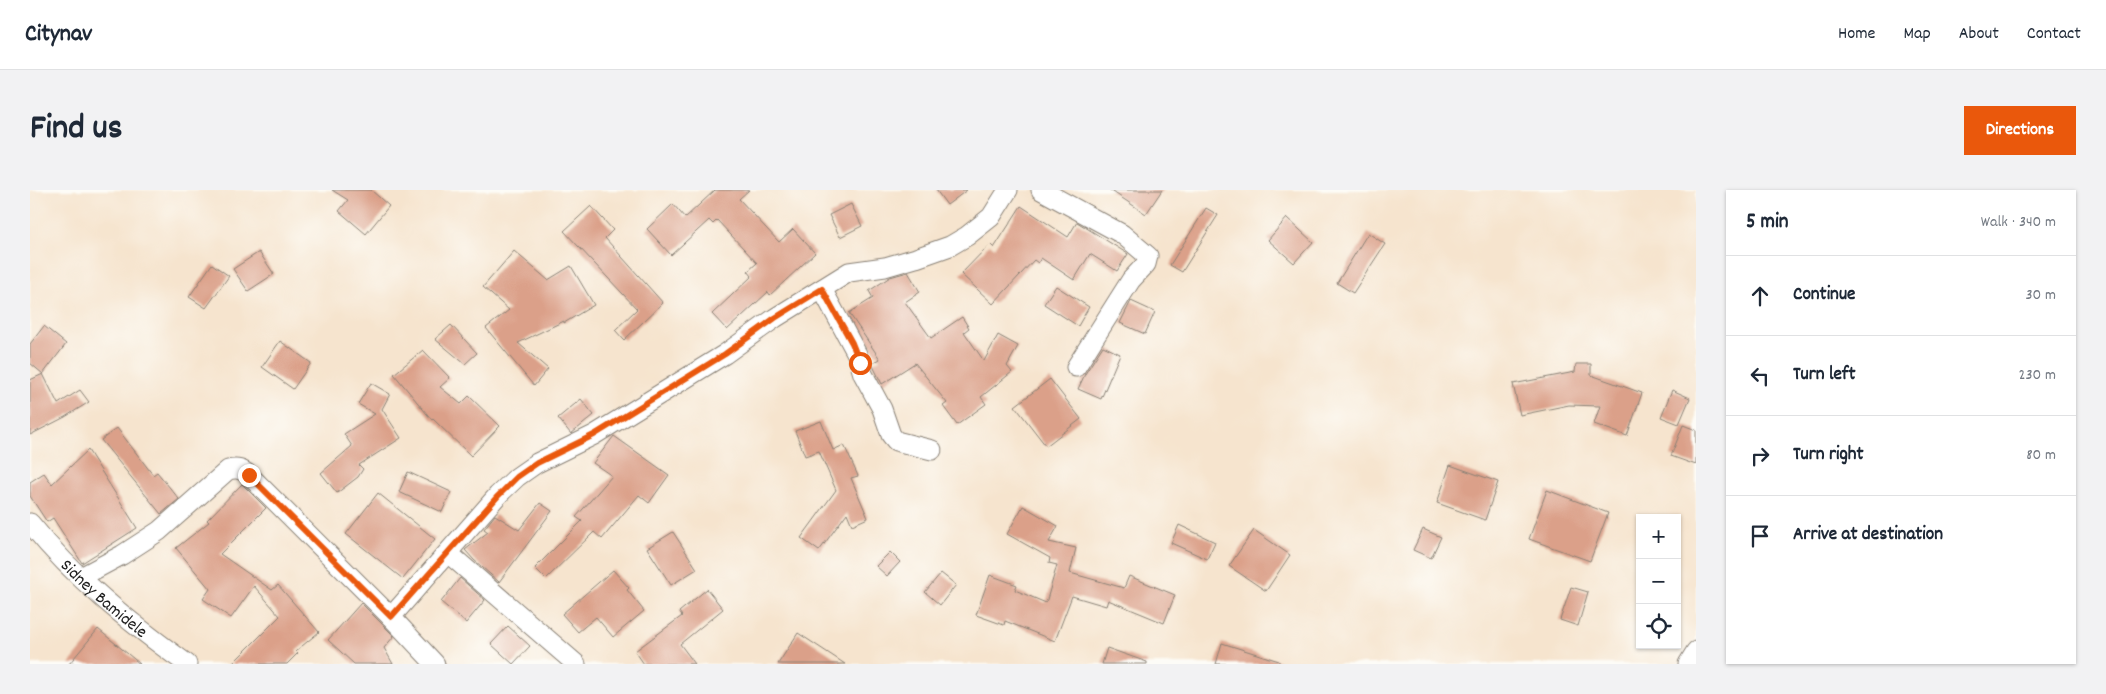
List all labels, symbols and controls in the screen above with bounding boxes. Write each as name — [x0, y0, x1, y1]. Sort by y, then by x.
text: Citynav — [25, 18, 92, 52]
text: Home — [1838, 22, 1875, 47]
text: Map — [1903, 22, 1931, 47]
text: About — [1959, 22, 1999, 47]
text: Contact — [2027, 22, 2081, 47]
text: Find us — [30, 105, 122, 155]
button: Directions — [1964, 106, 2076, 155]
text: 5 min — [1746, 208, 1789, 238]
text: Walk · 340 m — [1981, 211, 2056, 234]
icon: ahead — [1746, 282, 1774, 310]
text: Continue — [1793, 282, 1855, 309]
text: 30 m — [2026, 284, 2056, 307]
route start — [849, 352, 872, 375]
icon: left — [1746, 362, 1774, 390]
text: Turn left — [1793, 362, 1856, 389]
text: 230 m — [2019, 364, 2056, 387]
icon: right — [1746, 442, 1774, 470]
text: Turn right — [1793, 442, 1864, 469]
text: 80 m — [2026, 444, 2056, 467]
route end — [238, 464, 261, 487]
map controls — [1636, 514, 1681, 649]
button: + — [1636, 514, 1681, 559]
icon: arrive — [1746, 522, 1774, 550]
text: Arrive at destination — [1793, 522, 1943, 549]
street label: Sidney Bamidele — [54, 555, 152, 645]
button: − — [1636, 559, 1681, 604]
button: locate — [1636, 604, 1681, 649]

